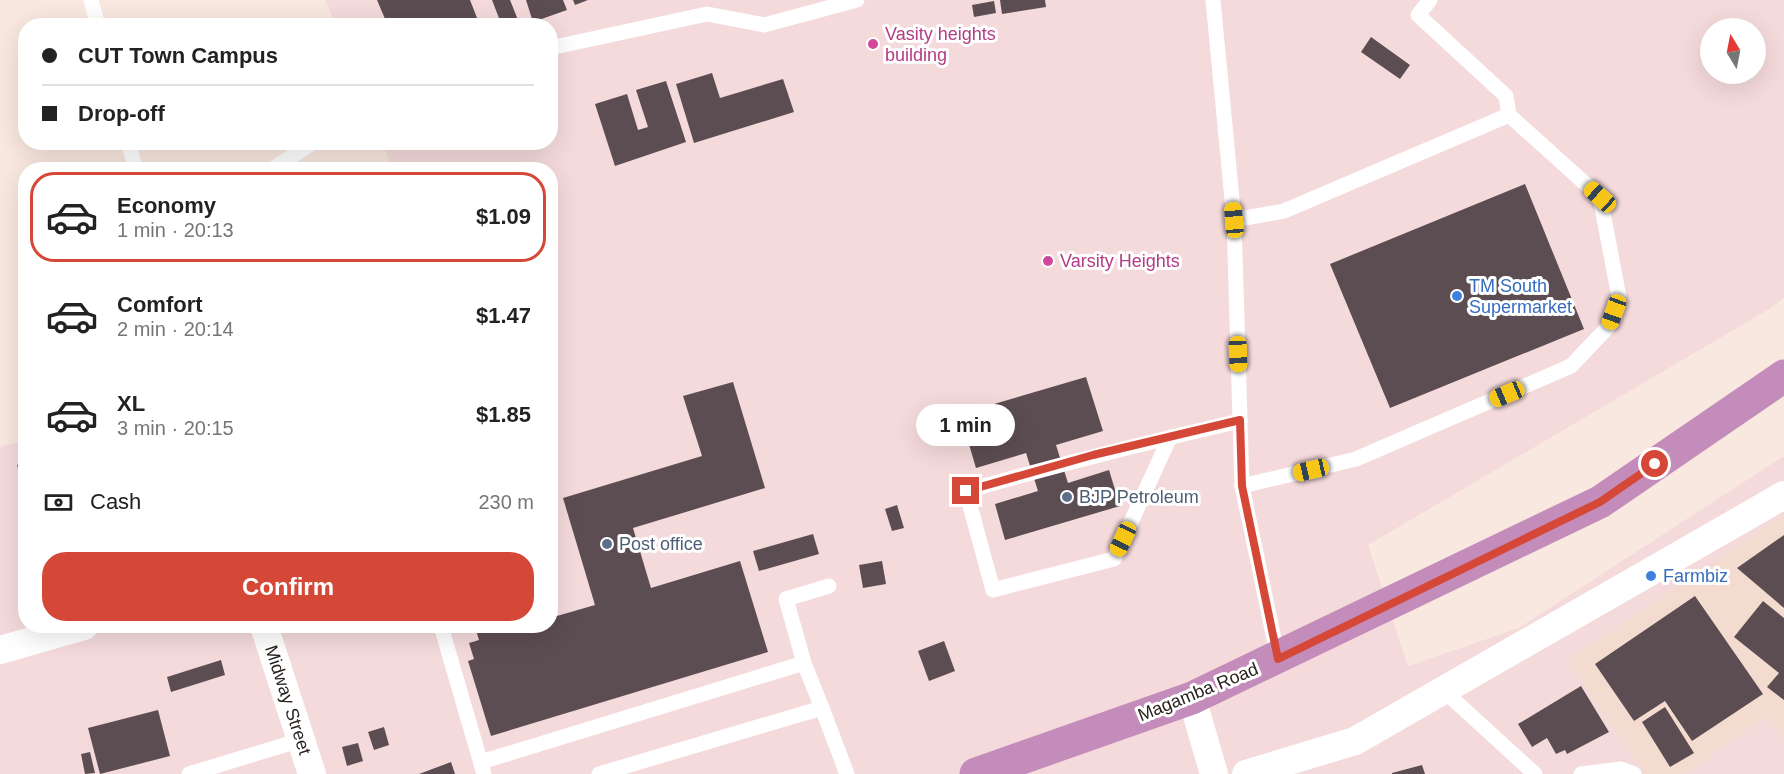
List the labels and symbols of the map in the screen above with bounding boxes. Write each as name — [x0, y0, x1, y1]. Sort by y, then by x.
north arrow — [1700, 18, 1766, 84]
place label: Vasity heights building — [885, 24, 996, 65]
marker: Vasity heights building — [866, 37, 880, 51]
car — [1581, 178, 1619, 216]
car — [1223, 201, 1245, 239]
place label: Varsity Heights — [1060, 251, 1180, 271]
marker: Varsity Heights — [1041, 254, 1055, 268]
place label: TM South Supermarket — [1469, 276, 1572, 317]
marker: TM South Supermarket — [1450, 289, 1464, 303]
car — [1599, 292, 1629, 332]
car — [1228, 336, 1248, 372]
car — [1487, 379, 1527, 409]
callout: 1 min — [916, 404, 1016, 446]
route start — [1641, 450, 1668, 477]
car — [1291, 457, 1331, 483]
route end — [952, 477, 979, 504]
place label: BJP Petroleum — [1079, 487, 1199, 507]
marker: BJP Petroleum — [1060, 490, 1074, 504]
car — [1107, 519, 1139, 559]
place label: Post office — [619, 534, 703, 554]
marker: Post office — [600, 537, 614, 551]
place label: Farmbiz — [1663, 566, 1728, 586]
marker: Farmbiz — [1644, 569, 1658, 583]
street label: Midway Street — [261, 643, 315, 757]
street label: Magamba Road — [1135, 659, 1261, 725]

